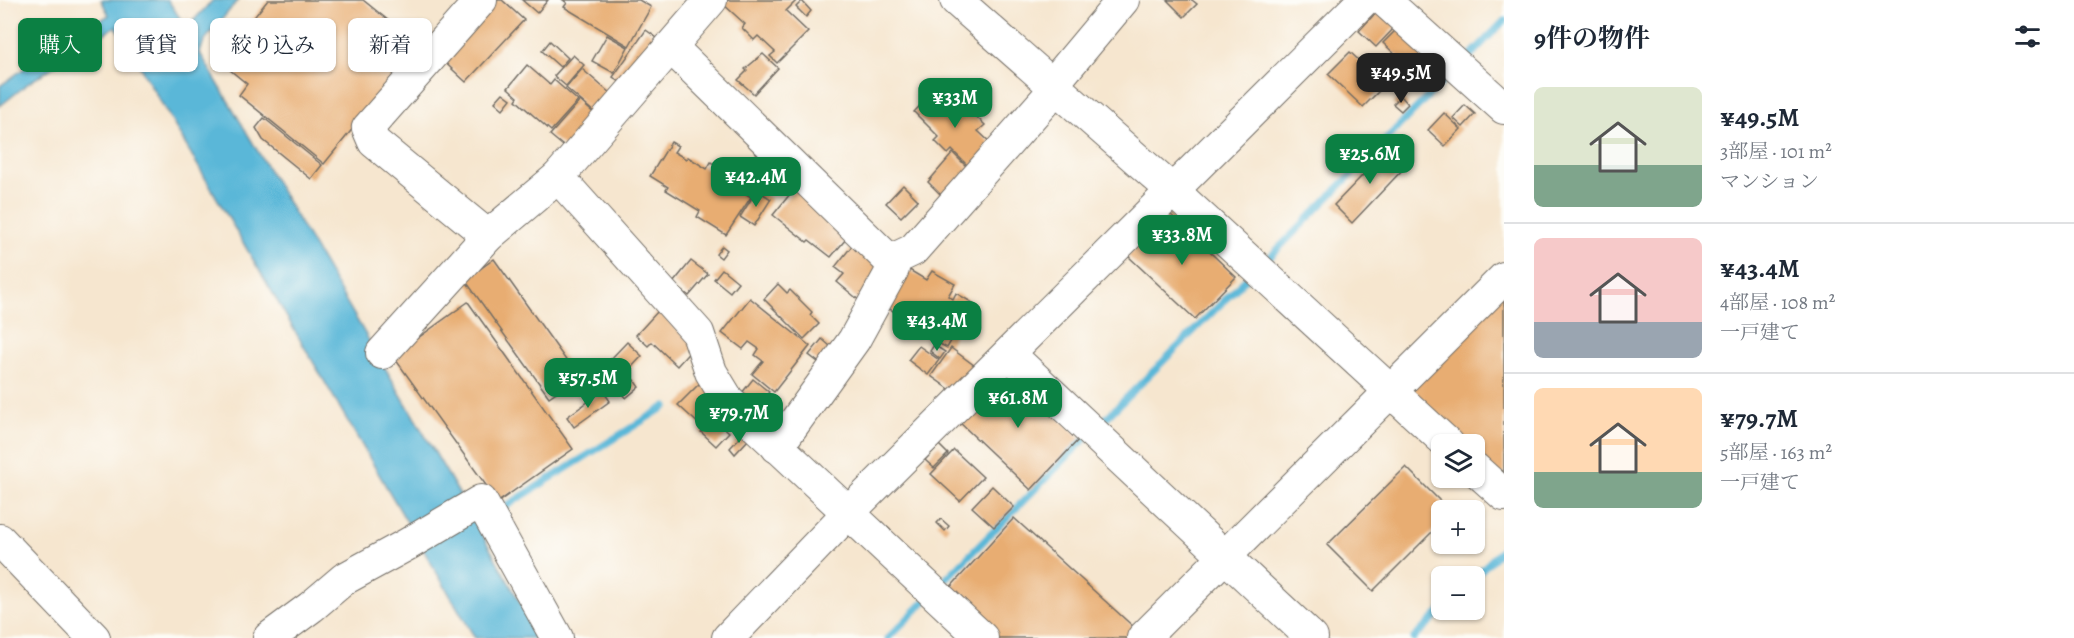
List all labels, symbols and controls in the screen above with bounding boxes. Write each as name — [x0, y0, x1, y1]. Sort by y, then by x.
chip: 購入 — [18, 18, 102, 72]
chip: 賃貸 — [114, 18, 198, 72]
chip: 絞り込み — [210, 18, 336, 72]
chip: 新着 — [348, 18, 432, 72]
icon: filters — [2011, 20, 2044, 53]
text: 9件の物件 — [1534, 21, 1650, 56]
pin: ¥49.5M — [1352, 53, 1450, 104]
text: ¥49.5M — [1371, 59, 1432, 86]
pin: ¥33M — [919, 78, 991, 129]
text: ¥33M — [932, 84, 978, 111]
text: ¥49.5M — [1720, 100, 1799, 135]
icon: home — [1582, 111, 1654, 183]
pin: ¥25.6M — [1321, 134, 1419, 185]
text: 3部屋 · 101 m² — [1720, 138, 1832, 165]
text: ¥25.6M — [1339, 140, 1401, 167]
pin: ¥42.4M — [707, 157, 805, 208]
text: ¥42.4M — [725, 163, 787, 190]
text: マンション — [1720, 168, 1819, 195]
pin: ¥33.8M — [1133, 215, 1231, 266]
text: ¥33.8M — [1152, 221, 1212, 248]
text: ¥43.4M — [1720, 251, 1800, 286]
icon: home — [1582, 262, 1654, 334]
text: 4部屋 · 108 m² — [1720, 289, 1835, 316]
pin: ¥43.4M — [888, 301, 986, 352]
text: ¥43.4M — [906, 307, 968, 334]
text: 一戸建て — [1720, 319, 1800, 346]
pin: ¥57.5M — [539, 358, 637, 409]
text: ¥57.5M — [558, 364, 618, 391]
pin: ¥61.8M — [969, 378, 1067, 429]
text: ¥61.8M — [988, 384, 1048, 411]
pin: ¥79.7M — [690, 393, 788, 444]
text: ¥79.7M — [709, 399, 769, 426]
text: ¥79.7M — [1720, 401, 1798, 436]
icon: home — [1582, 412, 1654, 484]
map controls — [1431, 434, 1485, 620]
button: layers — [1431, 434, 1485, 488]
text: 5部屋 · 163 m² — [1720, 439, 1832, 466]
text: 一戸建て — [1720, 469, 1800, 496]
button: + — [1431, 500, 1485, 554]
button: − — [1431, 566, 1485, 620]

